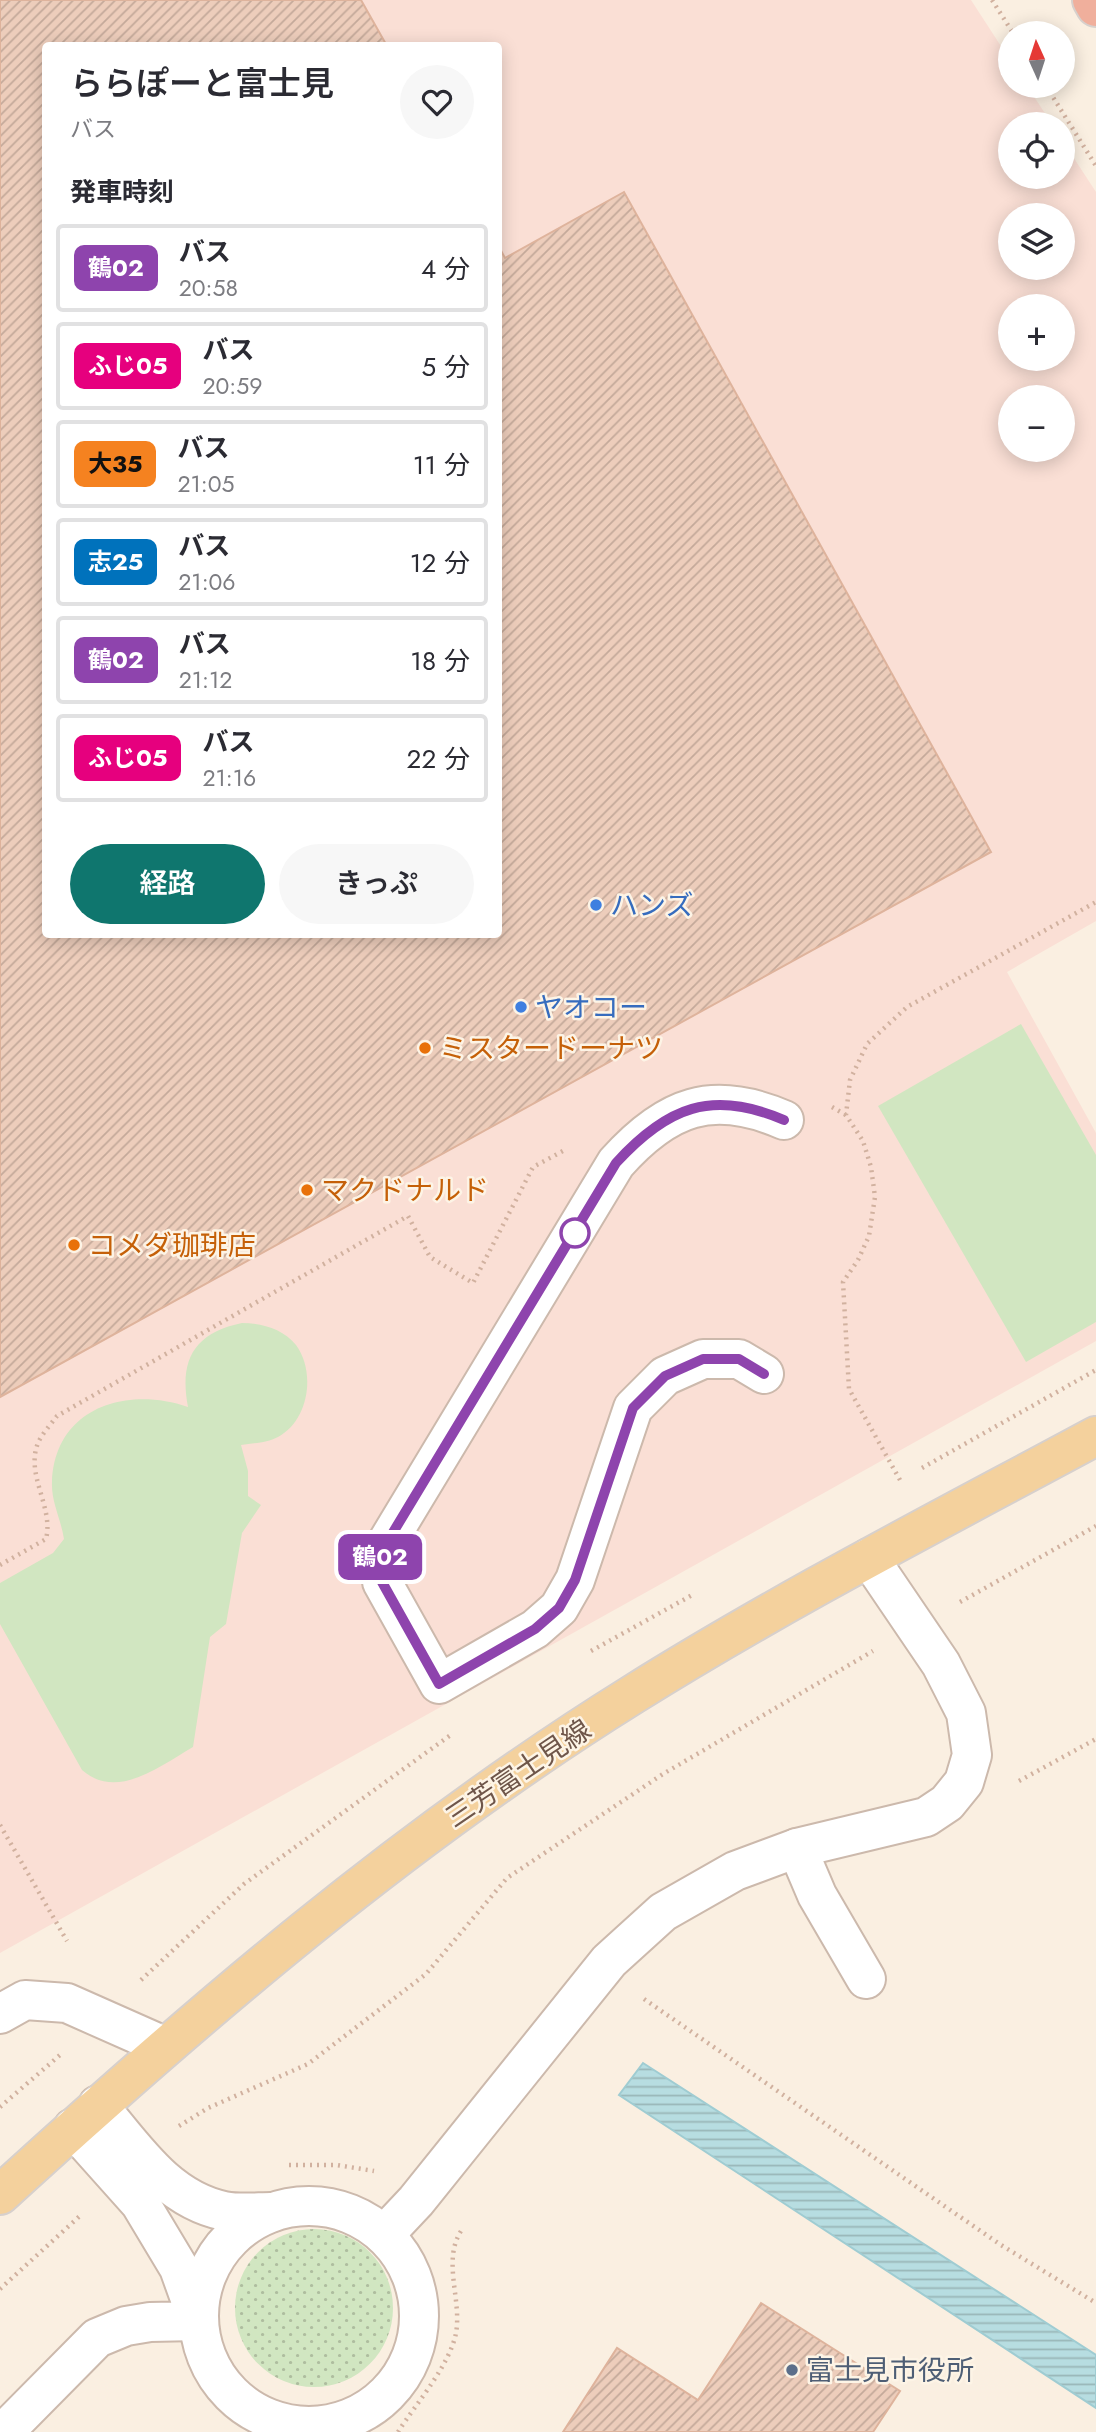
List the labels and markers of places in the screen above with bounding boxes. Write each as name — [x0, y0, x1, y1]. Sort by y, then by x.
place label: ハンズ — [610, 885, 693, 926]
marker: ハンズ — [588, 897, 604, 913]
place label: ヤオコー — [535, 987, 647, 1028]
marker: ヤオコー — [513, 999, 529, 1015]
place label: ミスタードーナツ — [439, 1028, 663, 1069]
marker: ミスタードーナツ — [417, 1040, 433, 1056]
place label: マクドナルド — [321, 1170, 489, 1211]
marker: マクドナルド — [299, 1182, 315, 1198]
unlabelled marker — [560, 1218, 590, 1248]
place label: コメダ珈琲店 — [88, 1225, 256, 1266]
marker: コメダ珈琲店 — [66, 1237, 82, 1253]
place label: 富士見市役所 — [806, 2350, 974, 2391]
marker: 富士見市役所 — [784, 2362, 800, 2378]

